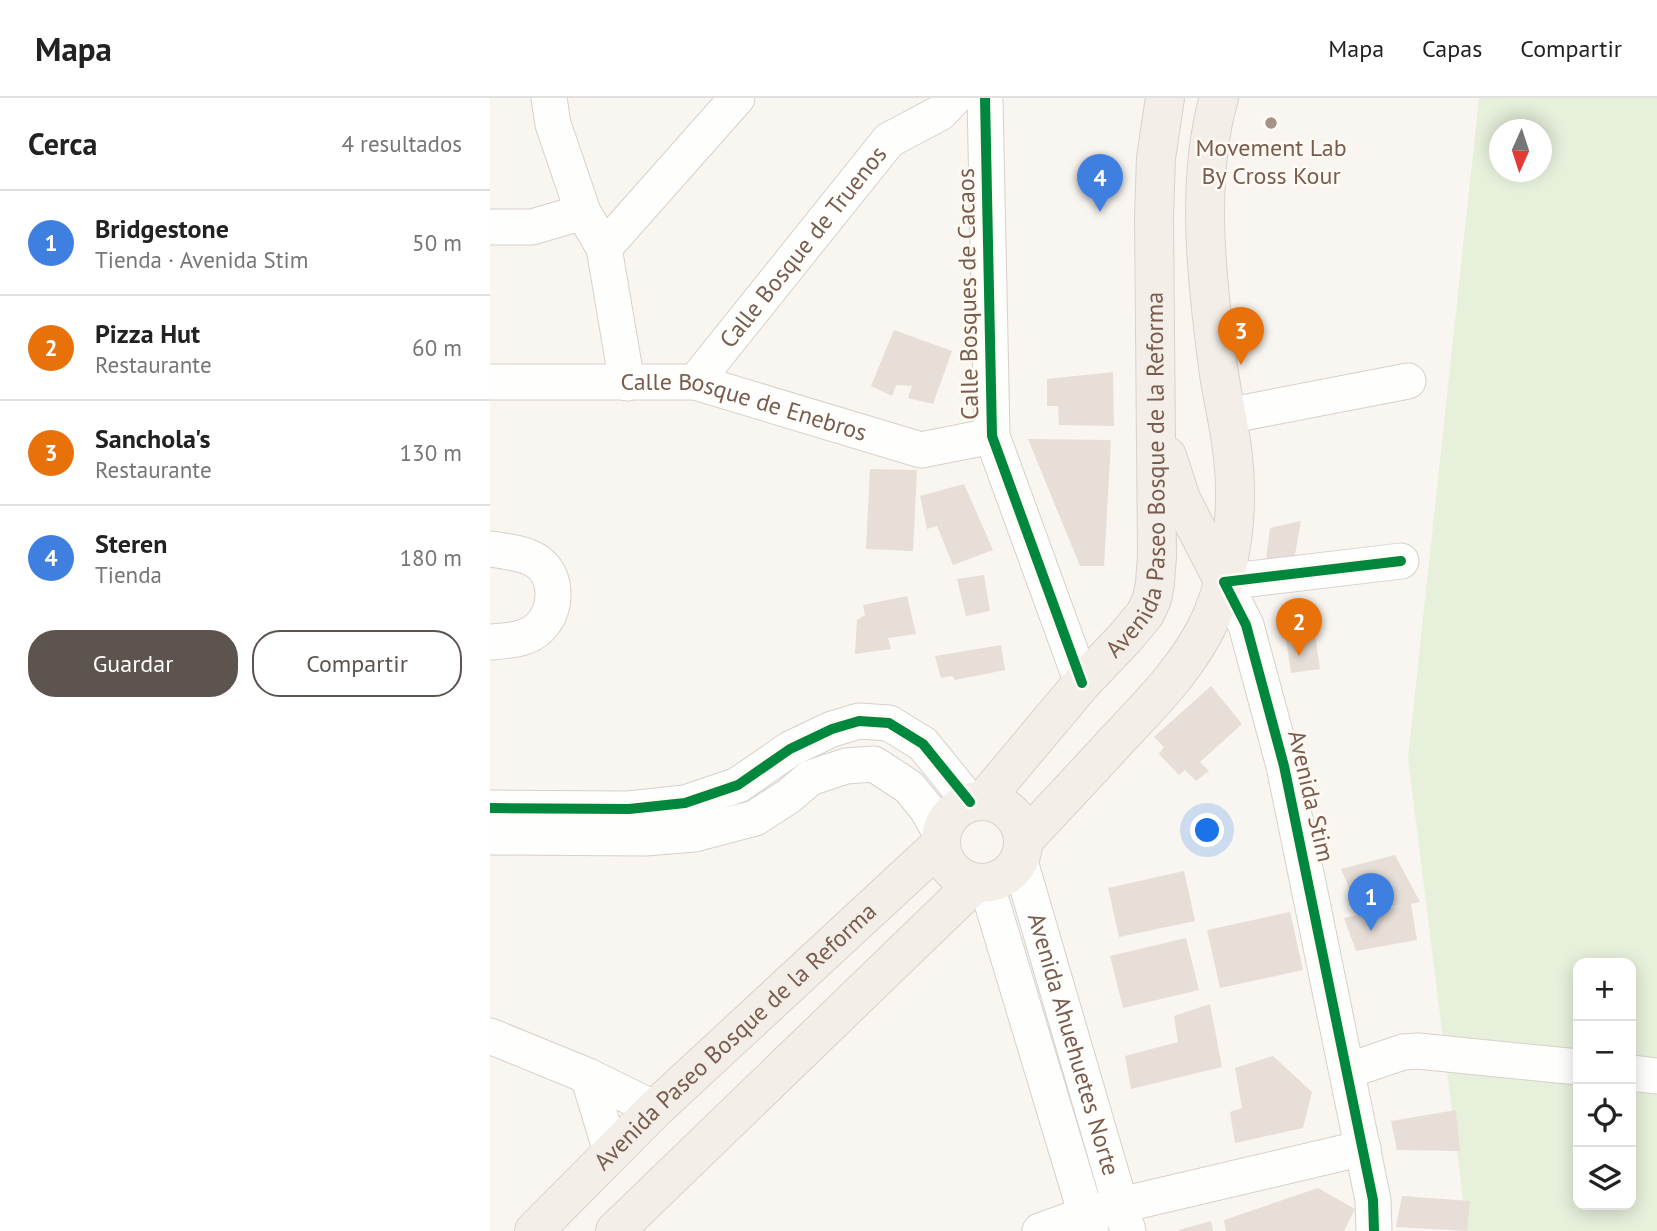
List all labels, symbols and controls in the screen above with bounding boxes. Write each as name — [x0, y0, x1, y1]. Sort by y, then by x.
text: Mapa — [35, 27, 112, 70]
text: Mapa — [1328, 33, 1384, 64]
text: Capas — [1422, 33, 1482, 64]
text: Compartir — [1520, 33, 1622, 64]
marker: Movement Lab By Cross Kour — [1263, 115, 1279, 131]
north arrow — [1489, 119, 1552, 182]
text: Cerca — [28, 124, 97, 163]
text: 4 resultados — [341, 129, 462, 158]
place label: Movement Lab By Cross Kour — [1195, 132, 1347, 191]
street label: Calle Bosque de Truenos — [712, 139, 893, 354]
pin: 4 — [1077, 154, 1123, 212]
street label: Calle Bosques de Cacaos — [950, 168, 985, 420]
text: Bridgestone — [95, 212, 229, 245]
text: 1 — [44, 228, 58, 257]
text: 50 m — [412, 228, 462, 257]
text: Tienda · Avenida Stim — [95, 245, 308, 274]
street label: Avenida Paseo Bosque de la Reforma — [1098, 292, 1172, 664]
pin: 3 — [1218, 307, 1264, 365]
text: Pizza Hut — [95, 317, 200, 350]
text: 2 — [44, 333, 58, 362]
text: 60 m — [412, 333, 462, 362]
text: Restaurante — [95, 350, 212, 379]
street label: Calle Bosque de Enebros — [620, 366, 871, 448]
text: Sanchola's — [95, 422, 210, 455]
text: 3 — [44, 438, 58, 467]
text: 130 m — [400, 438, 462, 467]
text: Restaurante — [95, 455, 212, 484]
text: Steren — [95, 527, 167, 560]
text: 4 — [44, 543, 58, 572]
text: 180 m — [400, 543, 462, 572]
text: Tienda — [95, 560, 162, 589]
pin: 2 — [1276, 598, 1322, 656]
button: Guardar — [28, 630, 238, 697]
button: Compartir — [252, 630, 462, 697]
street label: Avenida Stim — [1281, 727, 1342, 865]
your location — [1190, 813, 1224, 847]
pin: 1 — [1348, 873, 1394, 931]
street label: Avenida Paseo Bosque de la Reforma — [587, 896, 883, 1177]
street label: Avenida Ahuehuetes Norte — [1021, 909, 1127, 1179]
map controls — [1573, 958, 1636, 1210]
button: + — [1573, 958, 1636, 1021]
button: − — [1573, 1021, 1636, 1084]
button: locate — [1573, 1084, 1636, 1147]
button: layers — [1573, 1147, 1636, 1210]

